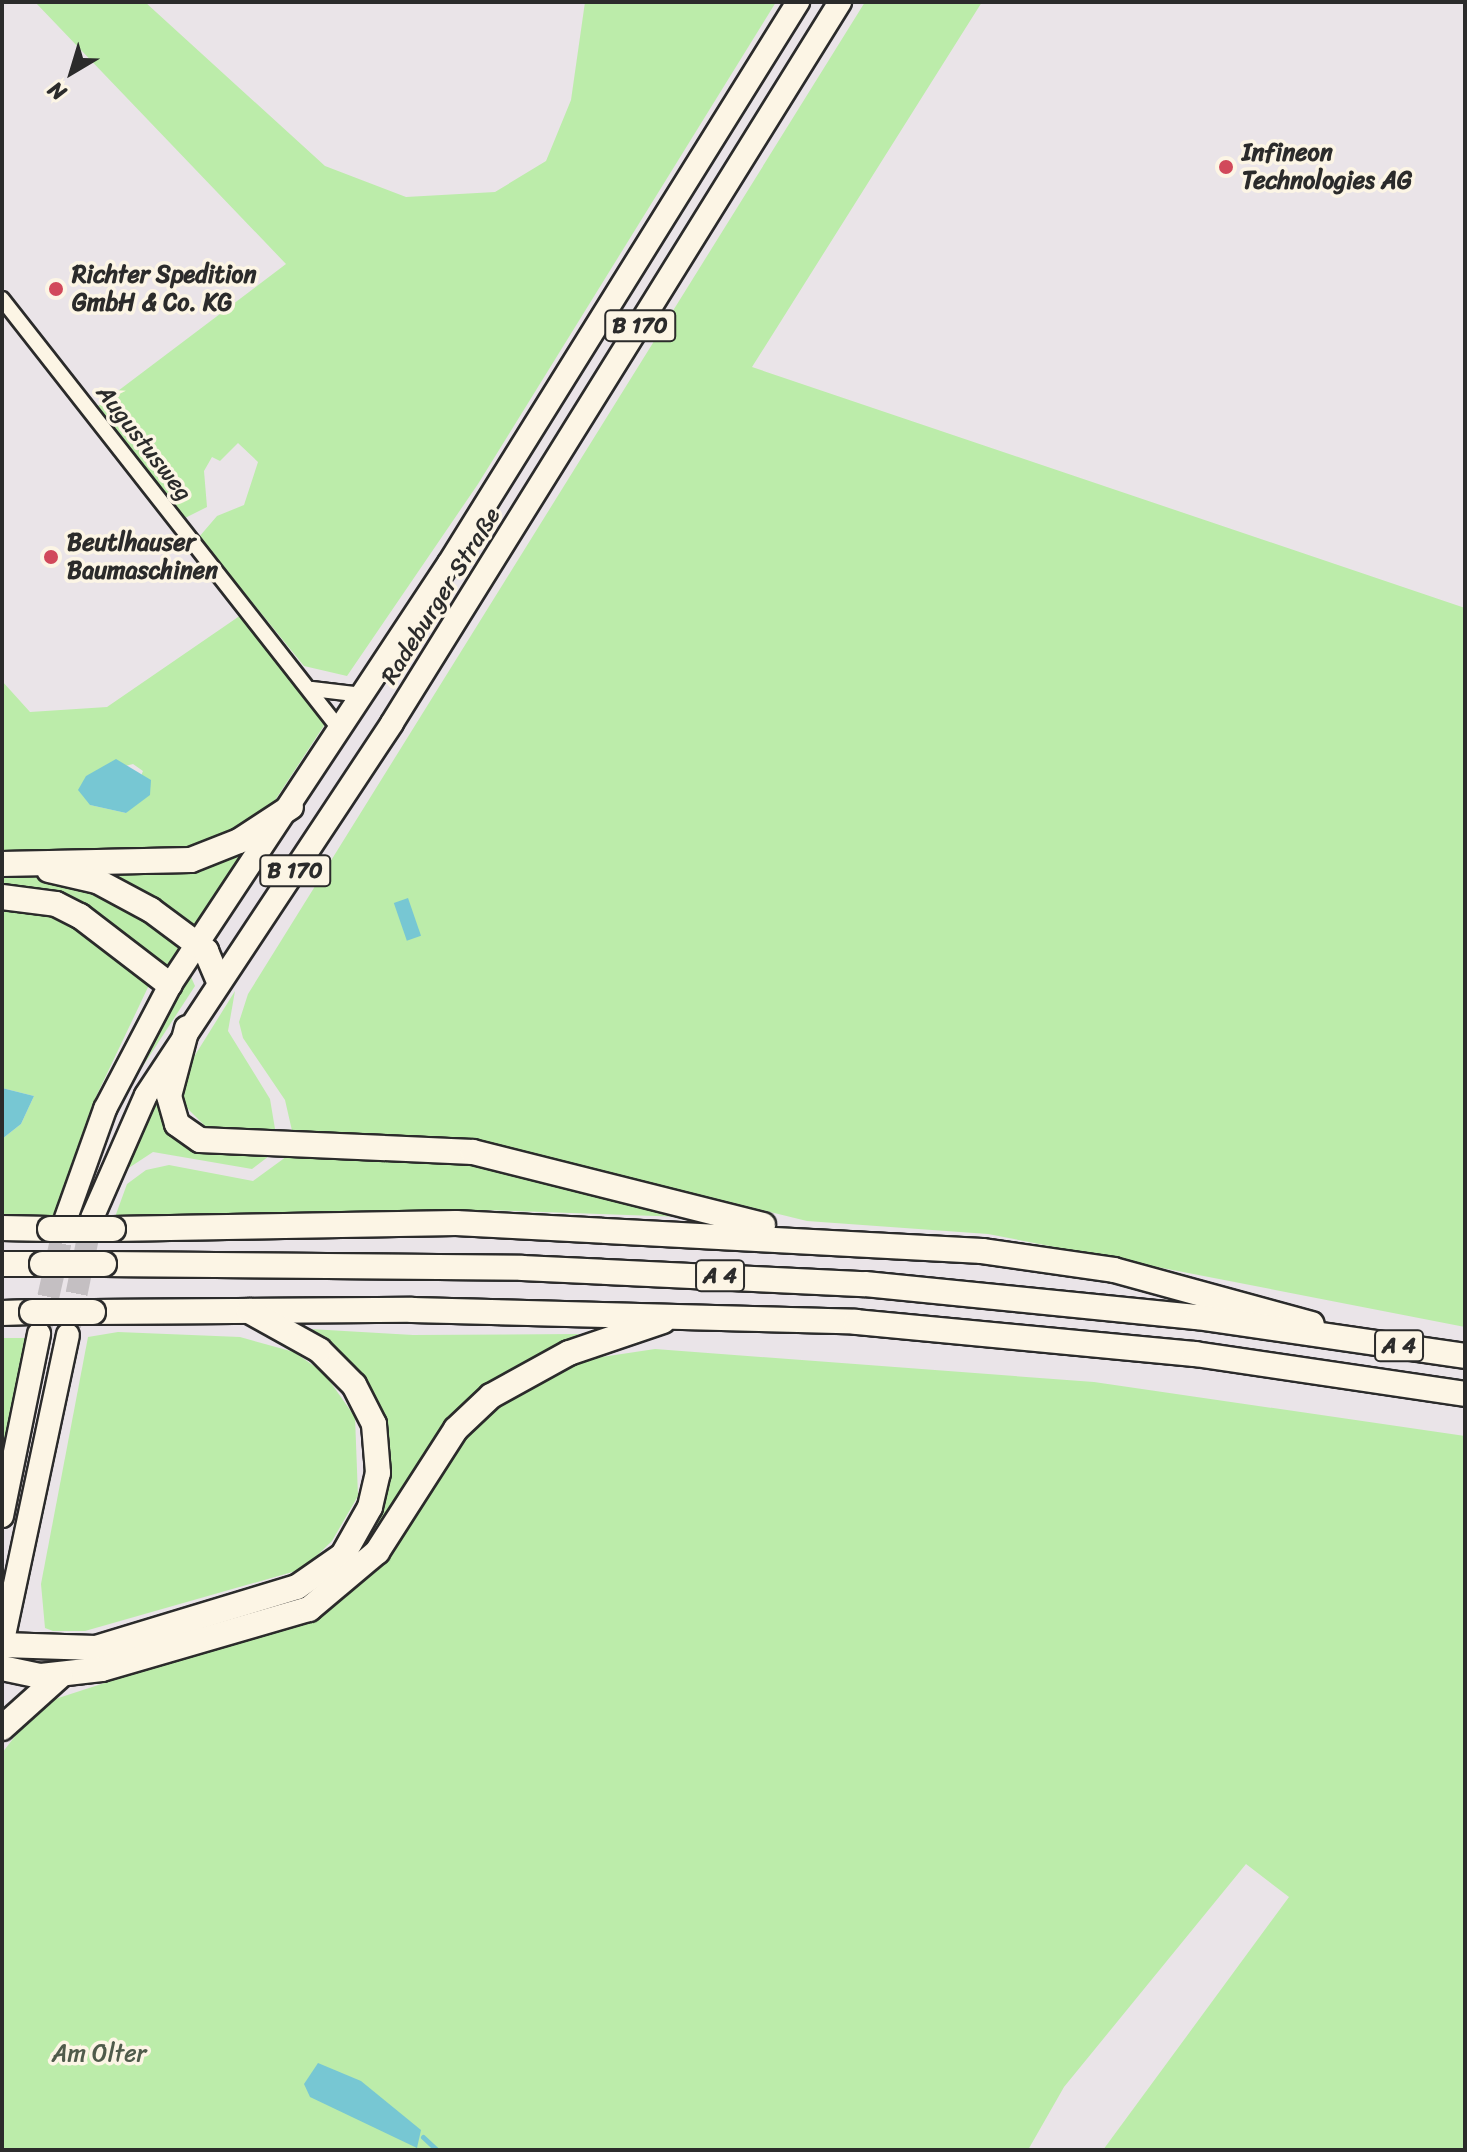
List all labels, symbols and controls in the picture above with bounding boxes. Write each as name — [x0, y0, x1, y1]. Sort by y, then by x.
north arrow — [32, 32, 112, 112]
text: N — [39, 71, 75, 111]
place label: Infineon Technologies AG — [1242, 139, 1412, 195]
marker: Infineon Technologies AG — [1217, 158, 1235, 176]
place label: Richter Spedition GmbH & Co. KG — [72, 261, 257, 317]
marker: Richter Spedition GmbH & Co. KG — [47, 280, 65, 298]
road number: B 170 — [604, 308, 676, 344]
street label: Augustusweg — [90, 379, 198, 507]
street label: Radeburger Straße — [375, 502, 507, 690]
place label: Beutlhauser Baumaschinen — [67, 529, 218, 585]
marker: Beutlhauser Baumaschinen — [42, 548, 60, 566]
road number: B 170 — [259, 853, 331, 889]
road number: A 4 — [694, 1258, 746, 1294]
road number: A 4 — [1373, 1328, 1425, 1364]
park label: Am Olter — [51, 2040, 147, 2068]

